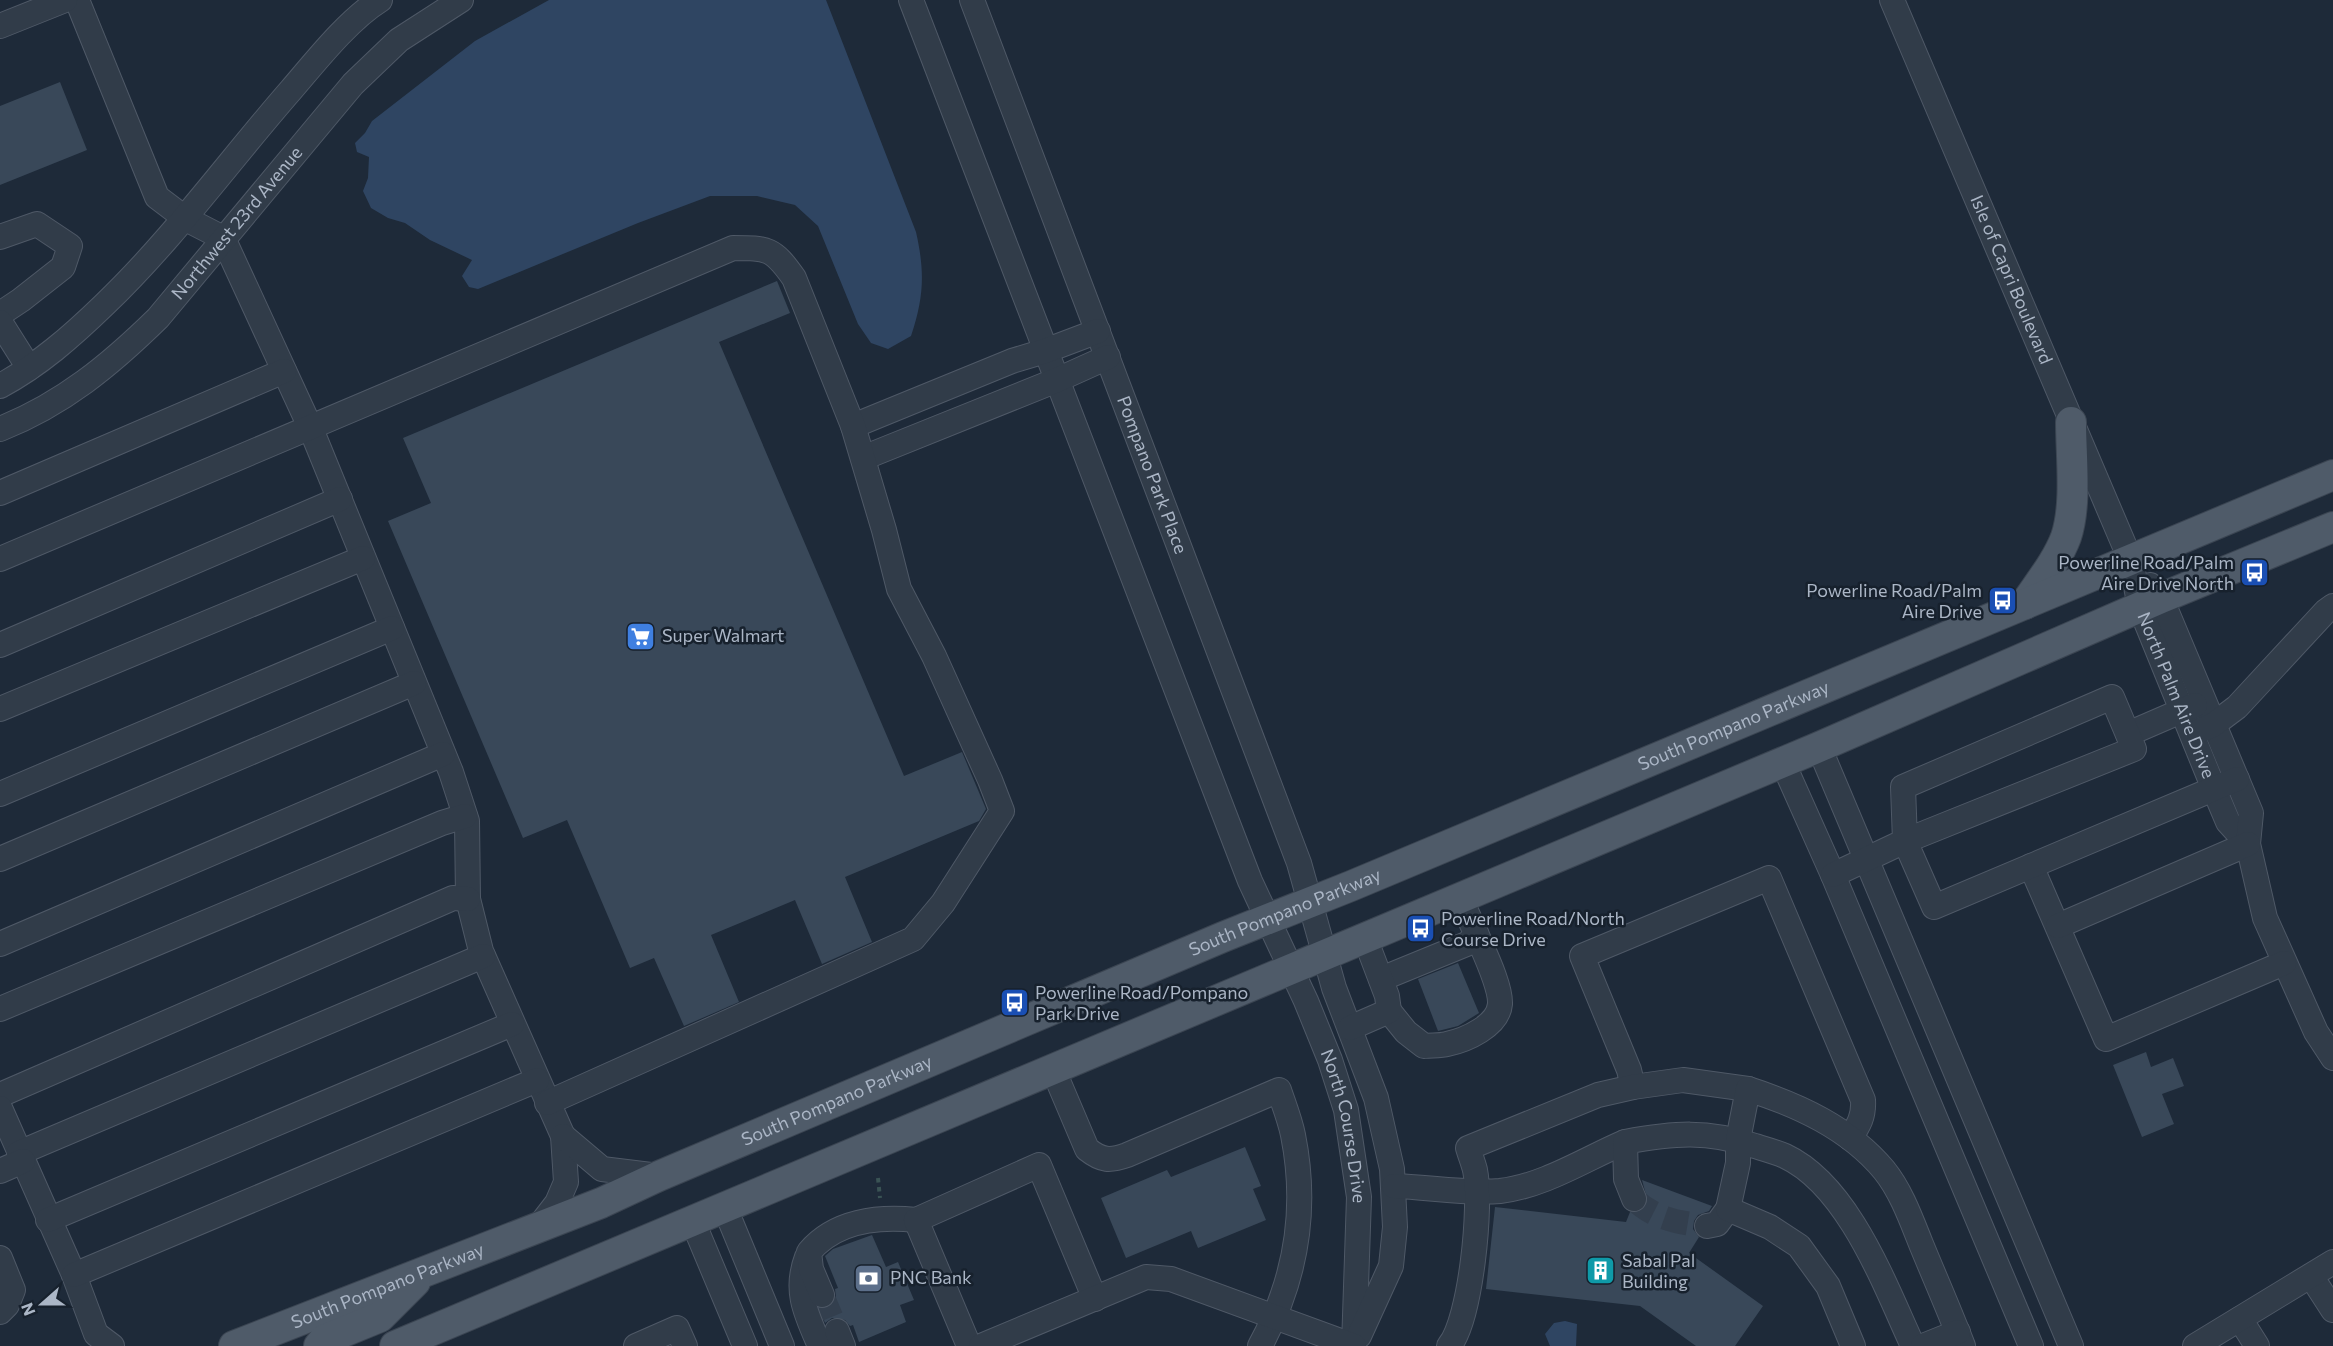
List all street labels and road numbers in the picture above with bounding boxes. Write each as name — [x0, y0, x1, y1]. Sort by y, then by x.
street label: Northwest 23rd Avenue — [166, 141, 306, 304]
street label: Isle of Capri Boulevard — [1966, 191, 2058, 367]
street label: Pompano Park Place — [1113, 393, 1193, 557]
street label: North Palm Aire Drive — [2133, 609, 2220, 781]
street label: South Pompano Parkway — [1634, 675, 1832, 775]
street label: South Pompano Parkway — [1185, 863, 1384, 960]
street label: North Course Drive — [1317, 1045, 1371, 1204]
street label: South Pompano Parkway — [738, 1050, 935, 1150]
street label: South Pompano Parkway — [288, 1238, 487, 1333]

